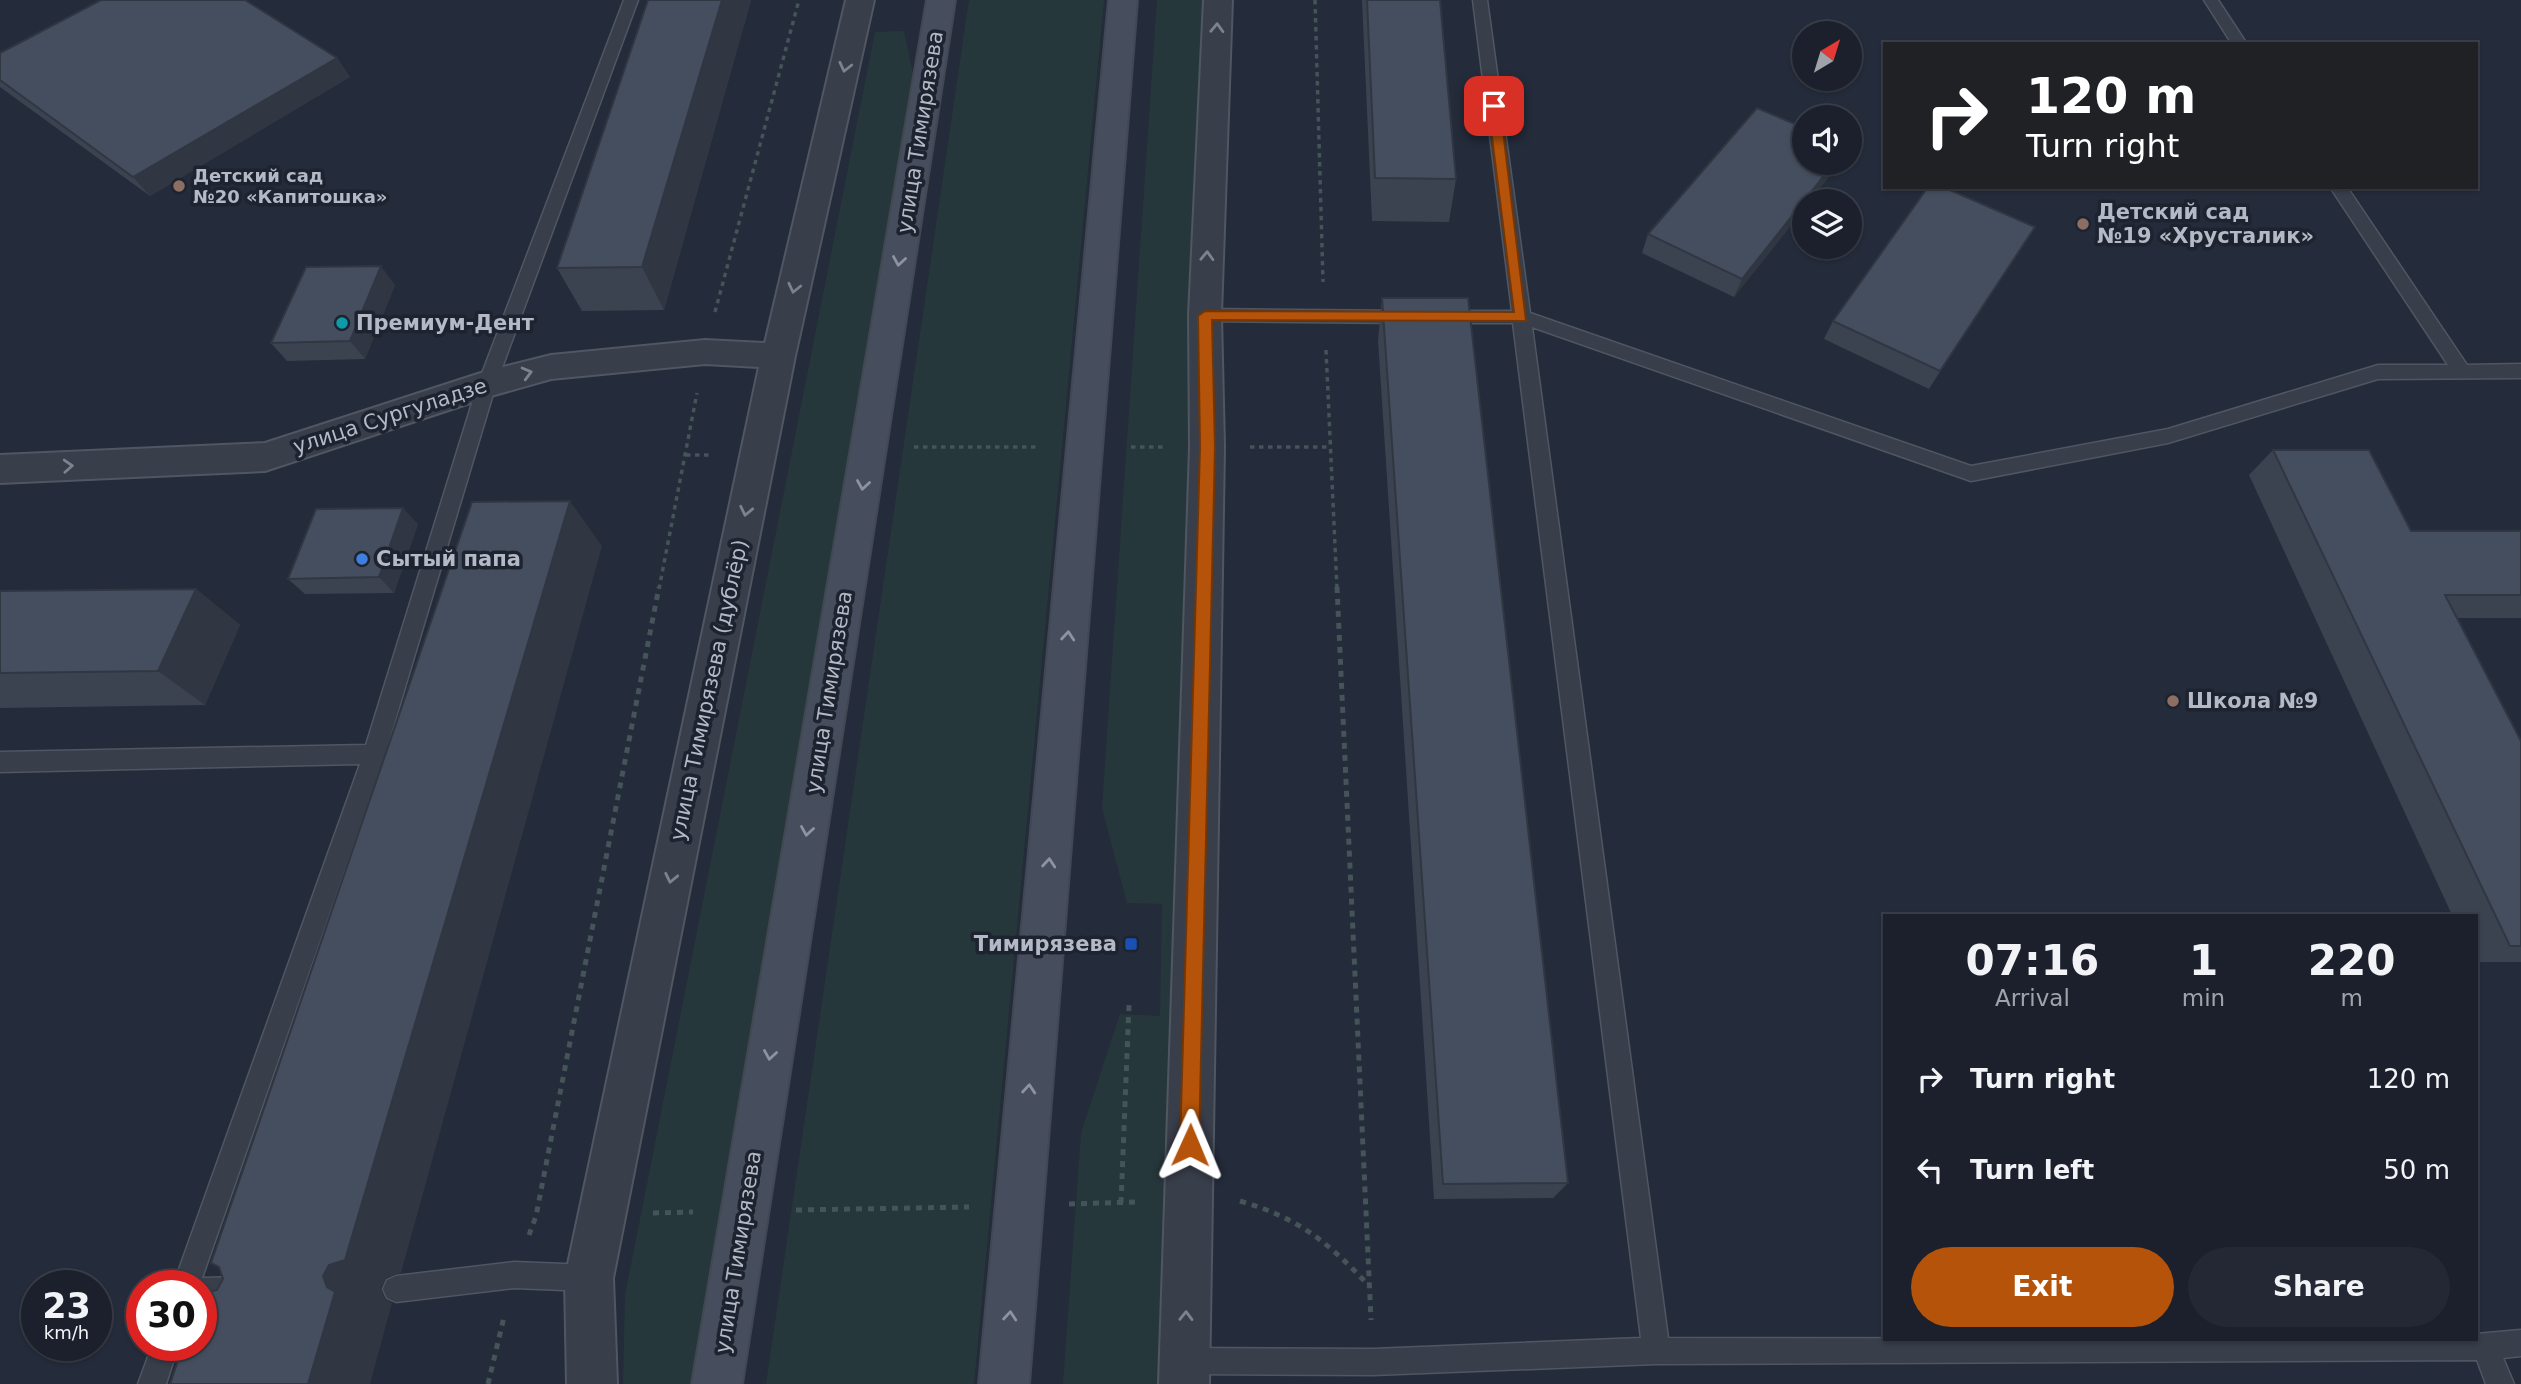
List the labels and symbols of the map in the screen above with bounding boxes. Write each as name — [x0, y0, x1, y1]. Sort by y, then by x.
north arrow — [1792, 21, 1862, 91]
one-way arrow — [1209, 23, 1224, 34]
street label: улица Тимирязева — [892, 29, 948, 235]
one-way arrow — [838, 60, 853, 72]
pin — [1464, 76, 1524, 136]
place label: Детский сад №20 «Капитошка» — [193, 165, 387, 207]
marker: Детский сад №20 «Капитошка» — [171, 178, 187, 194]
place label: Детский сад №19 «Хрусталик» — [2097, 200, 2314, 248]
marker: Детский сад №19 «Хрусталик» — [2075, 216, 2091, 232]
one-way arrow — [1200, 250, 1215, 261]
one-way arrow — [892, 255, 907, 267]
one-way arrow — [787, 282, 802, 294]
place label: Премиум-Дент — [356, 311, 535, 335]
marker: Премиум-Дент — [334, 315, 350, 331]
one-way arrow — [521, 367, 533, 381]
street label: улица Сургуладзе — [290, 373, 490, 459]
one-way arrow — [63, 458, 74, 473]
one-way arrow — [856, 480, 871, 491]
one-way arrow — [740, 505, 755, 517]
street label: улица Тимирязева (дублёр) — [665, 537, 753, 843]
place label: Сытый папа — [376, 547, 521, 571]
marker: Сытый папа — [354, 551, 370, 567]
street label: улица Тимирязева — [801, 589, 857, 795]
one-way arrow — [1060, 630, 1075, 641]
place label: Школа №9 — [2187, 689, 2318, 713]
marker: Школа №9 — [2165, 693, 2181, 709]
one-way arrow — [800, 825, 815, 837]
one-way arrow — [1041, 857, 1056, 868]
one-way arrow — [664, 872, 679, 884]
place label: Тимирязева — [974, 932, 1117, 956]
marker: Тимирязева — [1123, 936, 1139, 952]
one-way arrow — [763, 1050, 778, 1061]
one-way arrow — [1021, 1084, 1036, 1095]
position arrow — [1153, 1108, 1227, 1182]
street label: улица Тимирязева — [710, 1149, 766, 1355]
speed limit sign: 30 — [126, 1270, 217, 1361]
one-way arrow — [1002, 1310, 1017, 1322]
one-way arrow — [1178, 1310, 1194, 1321]

